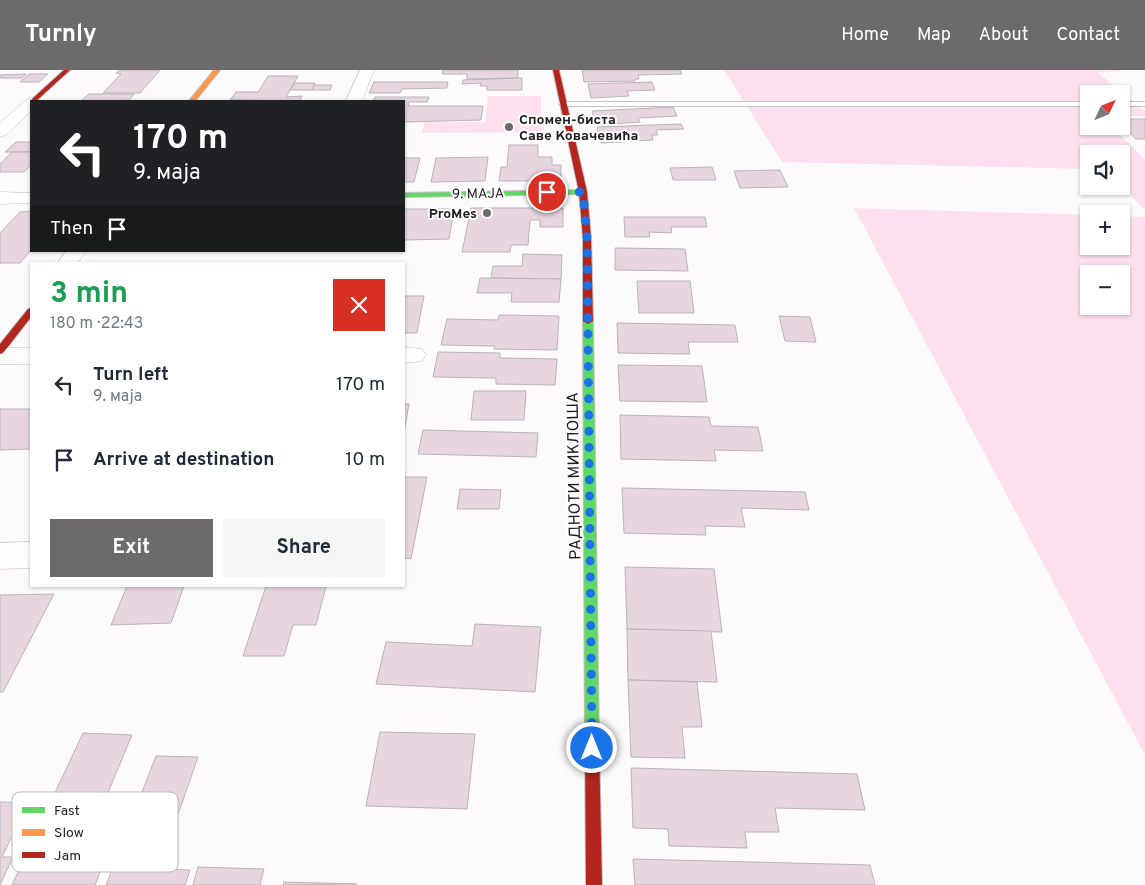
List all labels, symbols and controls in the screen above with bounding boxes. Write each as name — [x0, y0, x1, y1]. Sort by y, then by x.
text: Turnly — [25, 20, 97, 50]
text: Home — [841, 24, 889, 47]
text: Map — [917, 24, 951, 47]
text: About — [979, 24, 1028, 47]
text: Contact — [1056, 24, 1120, 47]
north arrow — [1080, 85, 1130, 135]
map controls — [1080, 85, 1130, 315]
place label: Спомен-биста Саве Ковачевића — [519, 112, 638, 145]
text: 170 m — [133, 117, 228, 161]
icon: left — [50, 120, 115, 185]
marker: Спомен-биста Саве Ковачевића — [503, 121, 515, 133]
button: sound — [1080, 145, 1130, 195]
text: 9. маја — [133, 160, 201, 187]
pin — [526, 171, 568, 213]
icon: arrive — [533, 178, 561, 206]
street label: 9. МАЈА — [452, 186, 504, 203]
button: + — [1080, 205, 1130, 255]
place label: ProMes — [429, 206, 477, 223]
marker: ProMes — [481, 207, 493, 219]
icon: arrive — [103, 215, 131, 243]
text: Then — [50, 217, 93, 241]
button: − — [1080, 265, 1130, 315]
text: 3 min — [50, 276, 128, 313]
button: close — [333, 279, 385, 331]
text: 180 m · 22:43 — [50, 314, 143, 334]
text: Turn left — [93, 363, 169, 387]
icon: left — [50, 371, 78, 399]
text: 170 m — [336, 373, 385, 397]
text: 9. маја — [93, 387, 142, 407]
street label: РАДНОТИ МИКЛОША — [564, 392, 586, 560]
icon: arrive — [50, 446, 78, 474]
text: Arrive at destination — [93, 448, 274, 472]
text: 10 m — [345, 448, 385, 472]
button: Exit — [50, 519, 213, 577]
button: Share — [223, 519, 385, 577]
position arrow — [565, 721, 617, 773]
legend — [12, 792, 178, 872]
text: Fast — [54, 803, 80, 820]
text: Slow — [54, 825, 84, 842]
text: Jam — [54, 848, 81, 865]

